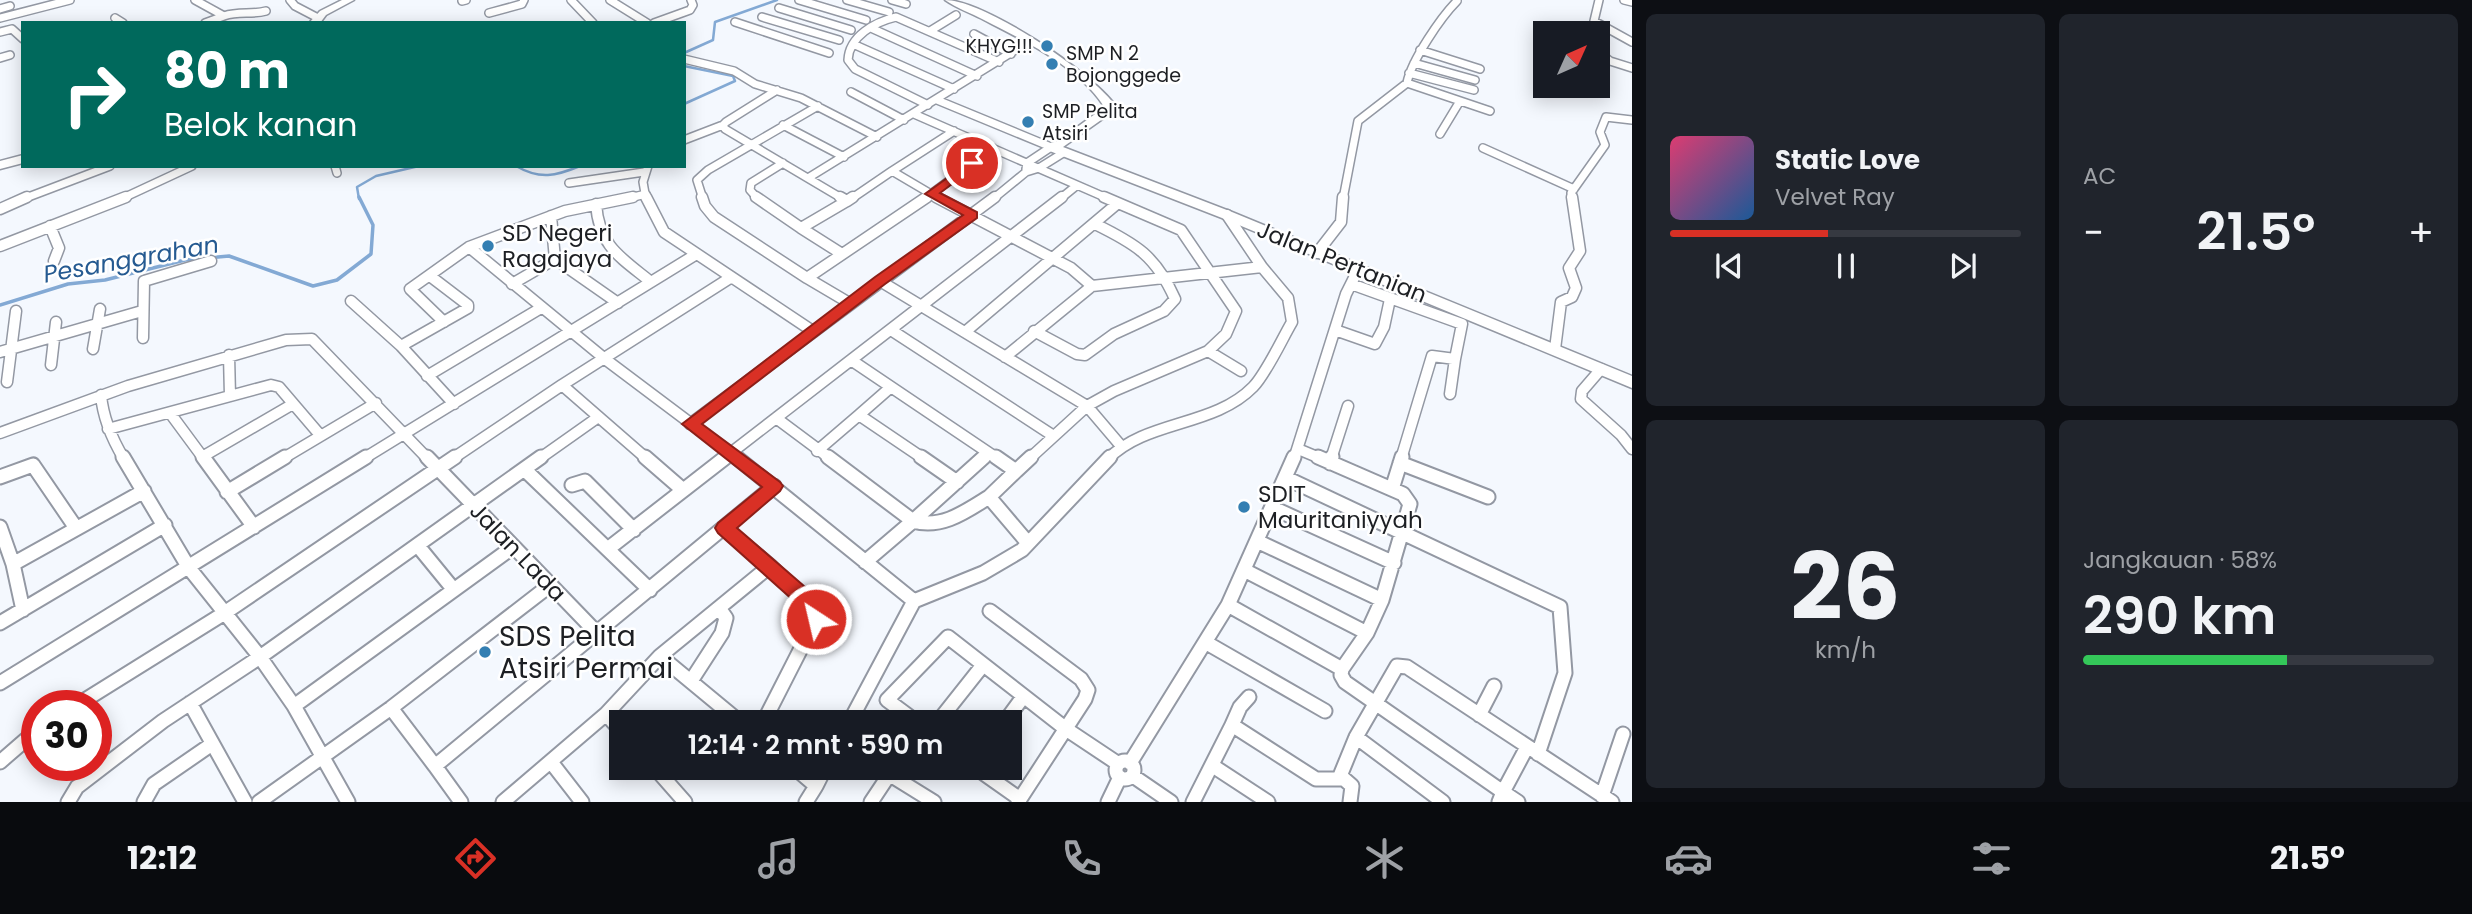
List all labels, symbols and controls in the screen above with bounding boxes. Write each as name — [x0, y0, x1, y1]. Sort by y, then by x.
north arrow — [1533, 21, 1610, 98]
map controls — [1533, 21, 1610, 98]
place label: KHYG!!! — [966, 33, 1033, 60]
text: 80 m — [164, 37, 290, 105]
marker: KHYG!!! — [1039, 38, 1055, 54]
place label: SMP N 2 Bojonggede — [1066, 40, 1181, 89]
icon: right — [49, 49, 140, 140]
marker: SMP N 2 Bojonggede — [1044, 56, 1060, 72]
place label: SMP Pelita Atsiri — [1042, 98, 1137, 147]
text: Belok kanan — [164, 102, 358, 147]
marker: SMP Pelita Atsiri — [1020, 114, 1036, 130]
pin — [942, 133, 1002, 193]
text: Static Love — [1775, 142, 1920, 178]
icon: arrive — [953, 144, 991, 182]
text: AC — [2083, 160, 2116, 192]
text: Velvet Ray — [1775, 181, 1895, 213]
text: 21.5° — [2197, 195, 2315, 268]
text: − — [2083, 206, 2104, 259]
text: + — [2408, 206, 2434, 259]
street label: Jalan Pertanian — [1252, 213, 1432, 311]
place label: SD Negeri Ragajaya — [502, 217, 612, 275]
water label: Pesanggrahan — [41, 227, 221, 291]
marker: SD Negeri Ragajaya — [480, 238, 496, 254]
icon: previous — [1710, 247, 1748, 285]
icon: pause — [1827, 247, 1865, 285]
icon: next — [1944, 247, 1982, 285]
place label: SDIT Mauritaniyyah — [1258, 478, 1423, 536]
street label: Jalan Lada — [463, 495, 573, 609]
marker: SDIT Mauritaniyyah — [1236, 499, 1252, 515]
text: 26 — [1791, 523, 1900, 651]
text: Jangkauan · 58% — [2083, 544, 2277, 576]
text: 290 km — [2083, 579, 2276, 652]
position arrow — [779, 582, 853, 656]
place label: SDS Pelita Atsiri Permai — [499, 617, 673, 688]
text: km/h — [1815, 634, 1876, 666]
marker: SDS Pelita Atsiri Permai — [477, 644, 493, 660]
speed limit sign: 30 — [21, 690, 112, 781]
text: 12:14 · 2 mnt · 590 m — [688, 727, 943, 763]
icon: directions — [451, 834, 500, 883]
icon: music — [754, 834, 803, 883]
icon: phone — [1057, 834, 1106, 883]
icon: climate — [1360, 834, 1409, 883]
icon: car — [1664, 834, 1713, 883]
icon: filters — [1967, 834, 2016, 883]
text: 12:12 — [127, 835, 197, 880]
text: 21.5° — [2270, 835, 2345, 880]

